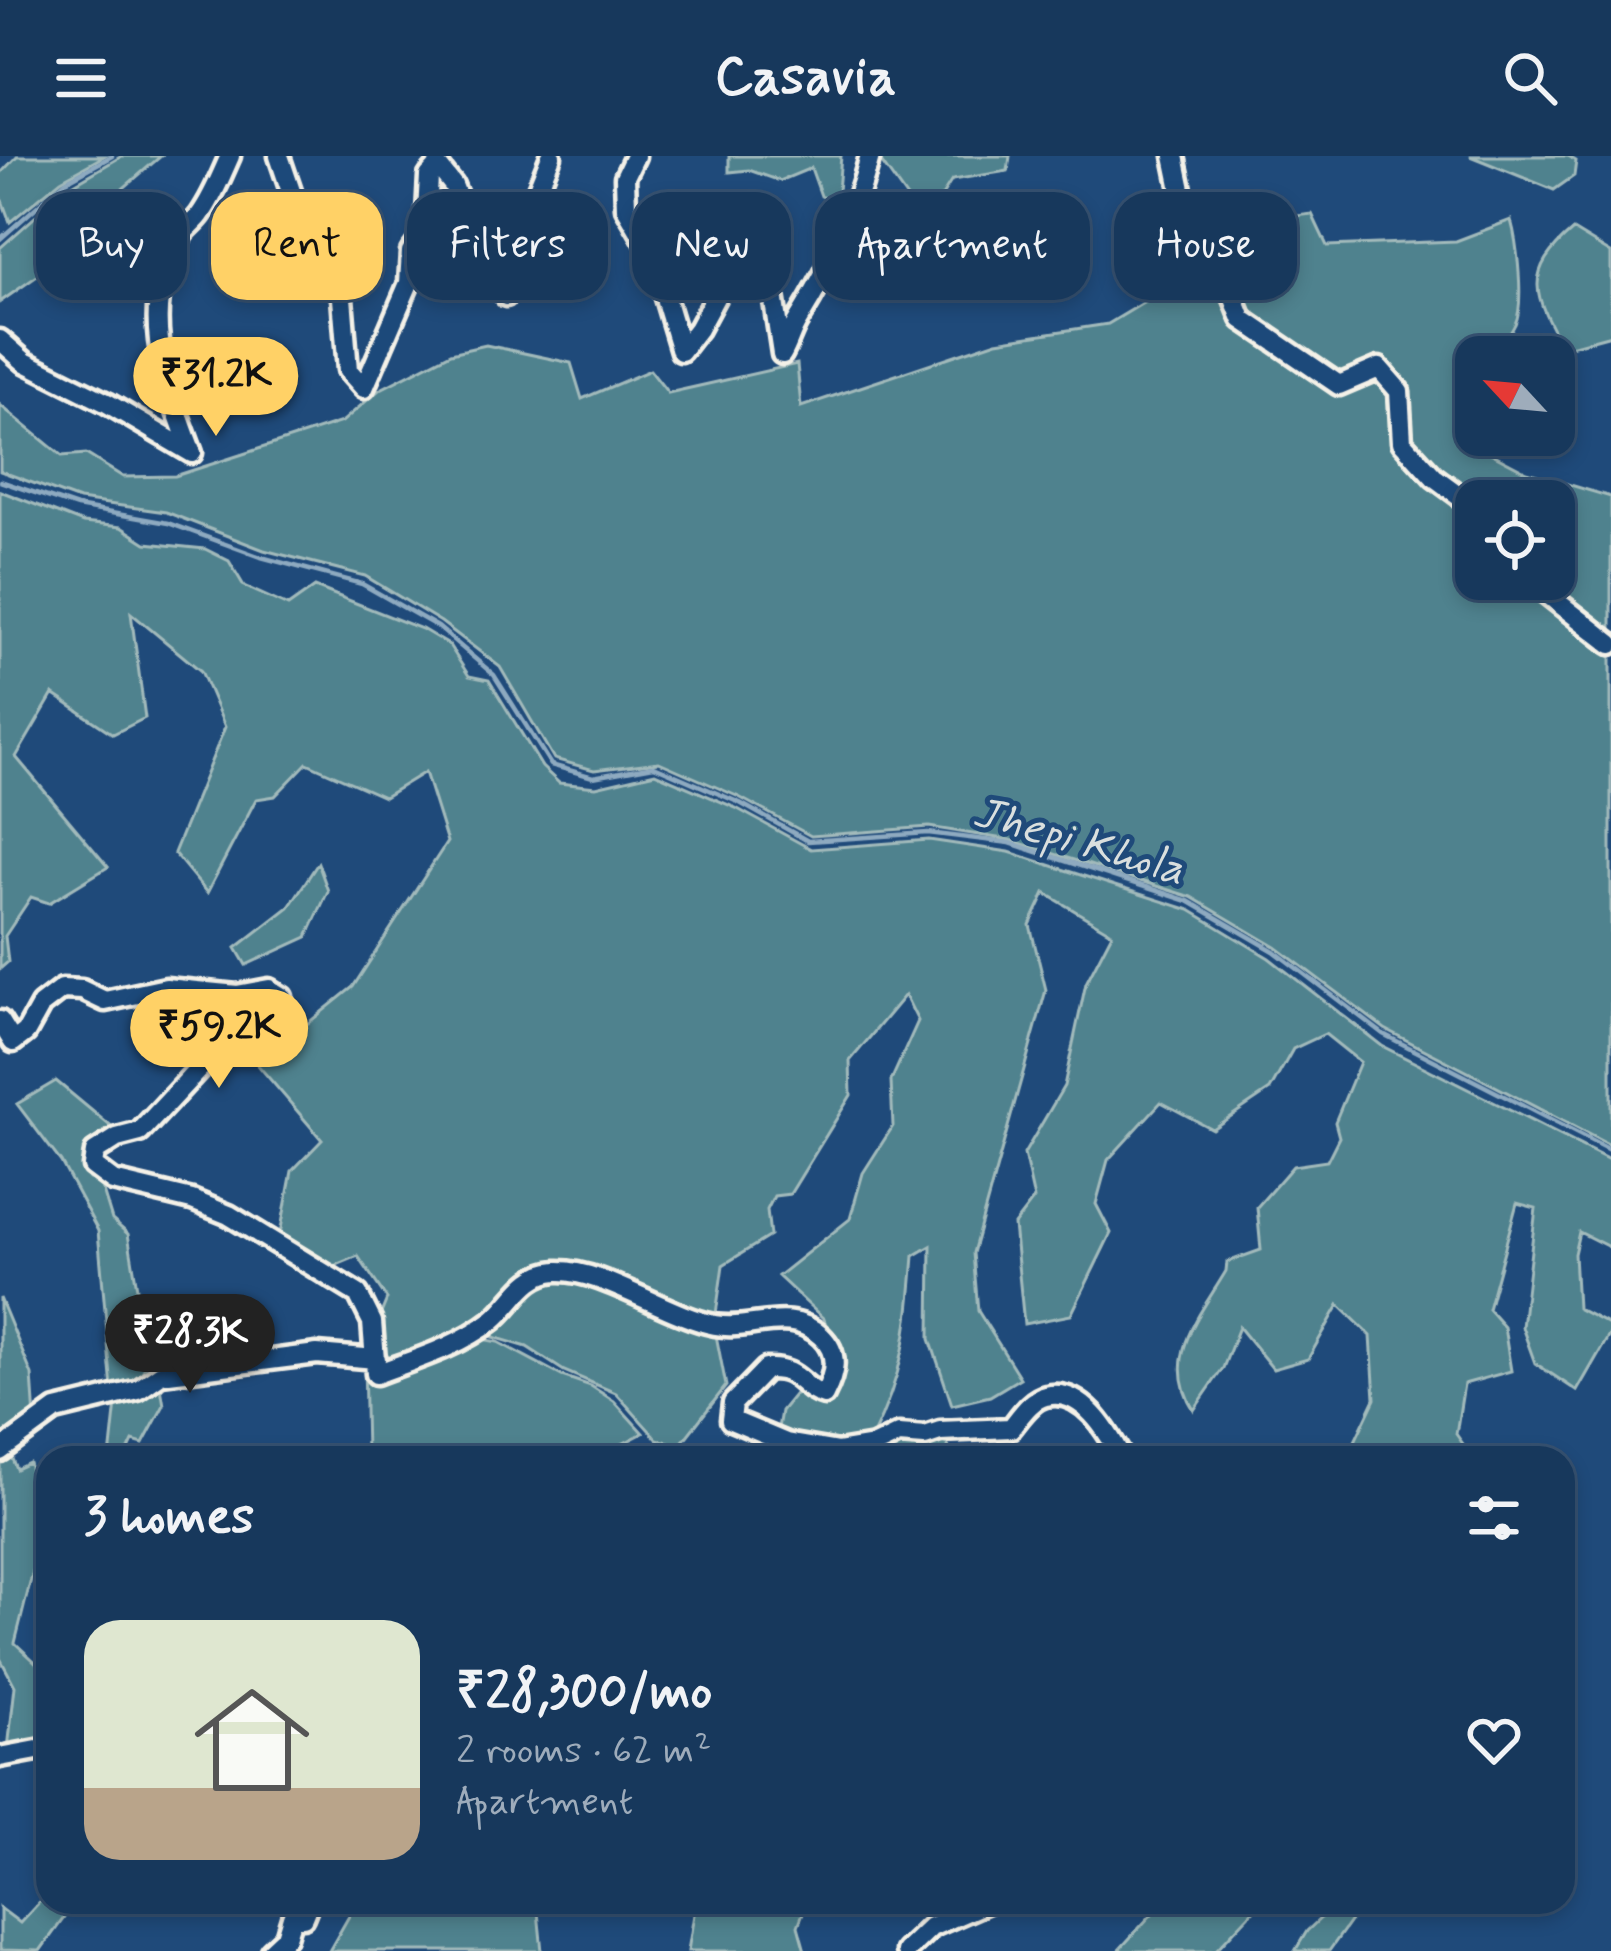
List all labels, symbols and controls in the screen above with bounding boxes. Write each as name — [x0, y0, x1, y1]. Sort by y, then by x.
text: Casavia — [715, 43, 896, 114]
icon: menu — [48, 45, 114, 111]
icon: search — [1497, 45, 1563, 111]
chip: Buy — [36, 192, 187, 300]
chip: Rent — [211, 192, 383, 300]
chip: Filters — [407, 192, 608, 300]
chip: New — [632, 192, 791, 300]
chip: Apartment — [815, 192, 1090, 300]
chip: House — [1114, 192, 1297, 300]
north arrow — [1455, 336, 1575, 456]
map controls — [1455, 336, 1575, 600]
pin: ₹31.2K — [118, 337, 314, 439]
text: ₹31.2K — [160, 350, 272, 401]
button: locate — [1455, 480, 1575, 600]
water label: Jhepi Khola — [966, 784, 1192, 900]
pin: ₹59.2K — [121, 989, 317, 1091]
text: ₹59.2K — [157, 1002, 281, 1053]
pin: ₹28.3K — [92, 1294, 288, 1396]
text: ₹28.3K — [132, 1307, 248, 1358]
text: 3 homes — [84, 1485, 254, 1551]
icon: filters — [1461, 1485, 1527, 1551]
text: ₹28,300/mo — [456, 1660, 712, 1726]
icon: home — [180, 1668, 324, 1812]
icon: heart — [1461, 1707, 1527, 1773]
text: 2 rooms · 62 m² — [456, 1726, 711, 1777]
text: Apartment — [456, 1777, 633, 1828]

